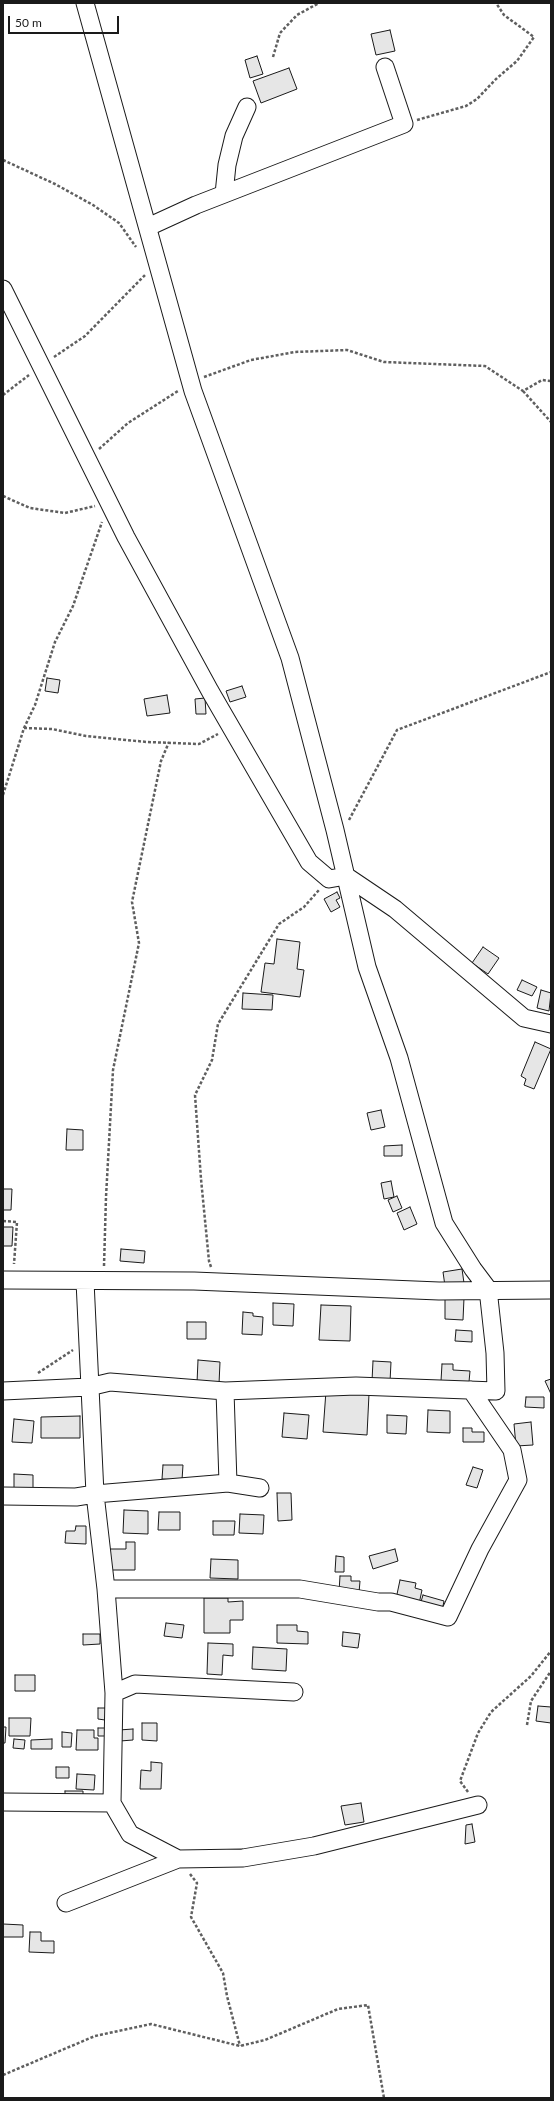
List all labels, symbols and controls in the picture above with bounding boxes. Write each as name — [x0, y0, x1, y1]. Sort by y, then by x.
scale bar — [10, 8, 121, 34]
text: 50 m — [15, 15, 42, 30]

